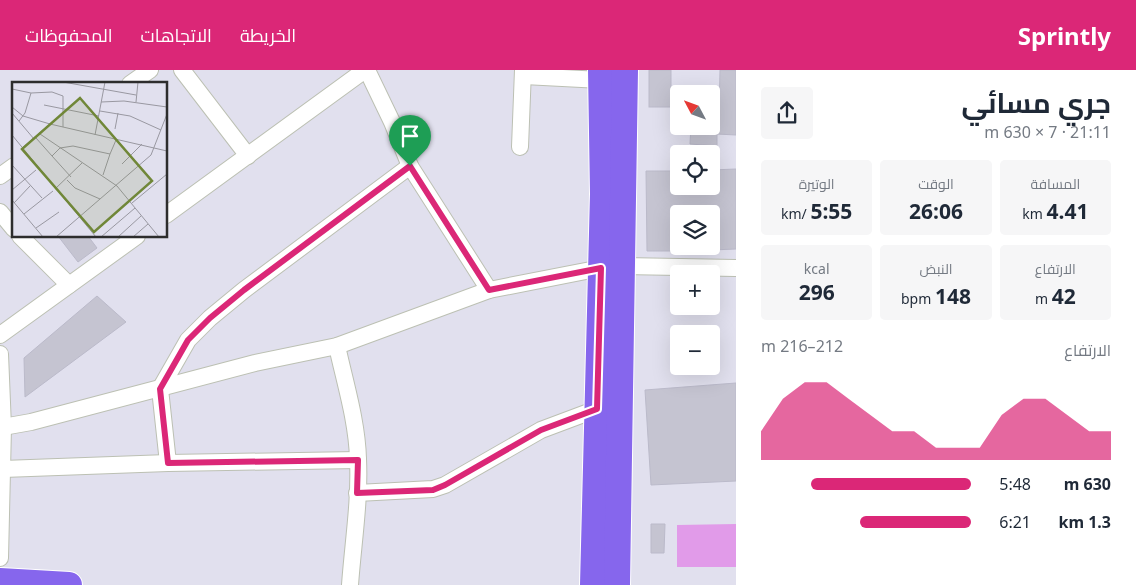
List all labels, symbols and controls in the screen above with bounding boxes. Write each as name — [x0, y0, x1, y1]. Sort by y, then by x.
text: Sprintly — [1018, 19, 1111, 52]
text: المحفوظات — [25, 23, 113, 47]
text: الاتجاهات — [141, 23, 212, 47]
text: الخريطة — [240, 23, 296, 47]
inset map — [12, 82, 168, 238]
text: جري مسائي — [962, 83, 1111, 121]
north arrow — [670, 85, 720, 135]
map controls — [670, 85, 720, 375]
button: share — [761, 87, 813, 139]
pin — [389, 115, 431, 166]
text: 21:11 · 7 × 630 m — [984, 121, 1111, 143]
icon: arrive — [396, 122, 424, 150]
button: locate — [670, 145, 720, 195]
text: الوتيرة — [799, 174, 835, 193]
text: الوقت — [918, 174, 954, 193]
text: المسافة — [1030, 174, 1080, 193]
text: 5:55 — [810, 197, 852, 225]
text: 26:06 — [909, 197, 963, 225]
text: 4.41 — [1046, 197, 1088, 225]
text: /km — [781, 204, 810, 223]
text: km — [1022, 204, 1046, 223]
button: layers — [670, 205, 720, 255]
text: kcal — [804, 259, 830, 278]
text: النبض — [920, 259, 953, 278]
text: الارتفاع — [1035, 259, 1076, 278]
button: + — [670, 265, 720, 315]
text: 296 — [799, 278, 835, 306]
text: 148 — [935, 282, 971, 310]
text: 42 — [1052, 282, 1076, 310]
text: bpm — [901, 289, 935, 308]
text: m — [1035, 289, 1052, 308]
button: − — [670, 325, 720, 375]
text: 212–216 m — [761, 335, 843, 357]
text: الارتفاع — [1064, 339, 1111, 361]
text: 5:48 — [999, 473, 1031, 495]
text: 630 m — [1064, 473, 1111, 495]
text: 6:21 — [999, 511, 1031, 533]
text: 1.3 km — [1058, 511, 1111, 533]

